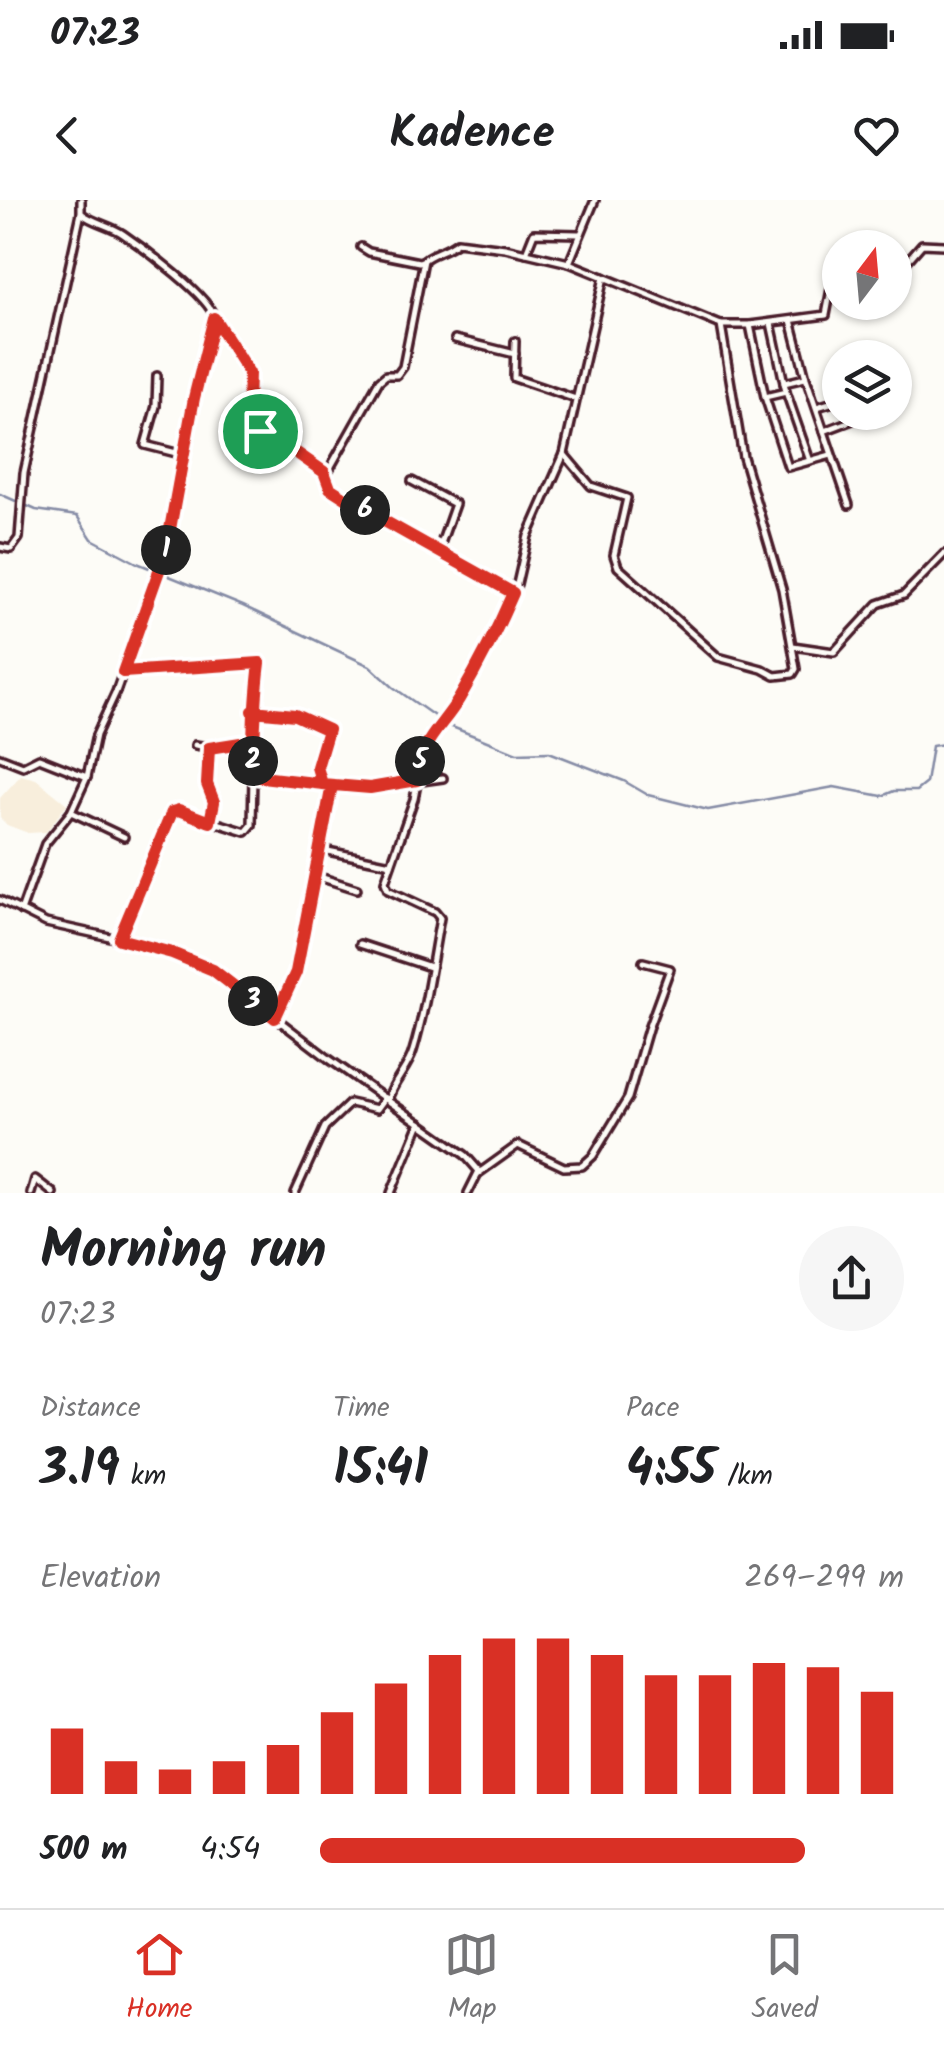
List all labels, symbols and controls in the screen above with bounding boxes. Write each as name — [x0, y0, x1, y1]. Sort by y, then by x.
text: 07:23 — [50, 5, 140, 65]
text: Kadence — [389, 99, 555, 171]
icon: back — [40, 108, 95, 163]
icon: heart — [849, 108, 904, 163]
north arrow — [822, 230, 912, 320]
map controls — [822, 230, 912, 430]
button: layers — [822, 340, 912, 430]
pin — [218, 389, 303, 474]
icon: arrive — [233, 404, 288, 459]
pin: 6 — [340, 485, 390, 535]
text: 6 — [357, 487, 373, 532]
pin: 1 — [141, 525, 191, 575]
text: 1 — [162, 527, 170, 572]
pin: 2 — [228, 736, 278, 786]
pin: 5 — [395, 736, 445, 786]
text: 2 — [245, 738, 261, 783]
text: 5 — [413, 738, 427, 783]
pin: 3 — [228, 976, 278, 1026]
text: 3 — [245, 978, 261, 1023]
text: Morning run — [40, 1209, 327, 1296]
button: share — [799, 1226, 904, 1331]
text: 07:23 — [40, 1290, 116, 1341]
text: Distance — [40, 1386, 141, 1431]
text: Time — [333, 1386, 390, 1431]
text: Pace — [626, 1386, 679, 1431]
text: 3.19 — [40, 1431, 120, 1511]
text: 15:41 — [333, 1431, 428, 1511]
text: 4:55 — [626, 1431, 716, 1511]
text: km — [120, 1454, 166, 1499]
text: /km — [716, 1454, 773, 1499]
text: Elevation — [40, 1553, 161, 1604]
text: 269–299 m — [744, 1553, 904, 1604]
text: 500 m — [40, 1825, 128, 1876]
text: 4:54 — [200, 1825, 260, 1876]
tab: Home — [126, 1927, 192, 2032]
tab: Map — [444, 1927, 499, 2032]
tab: Saved — [752, 1927, 818, 2032]

